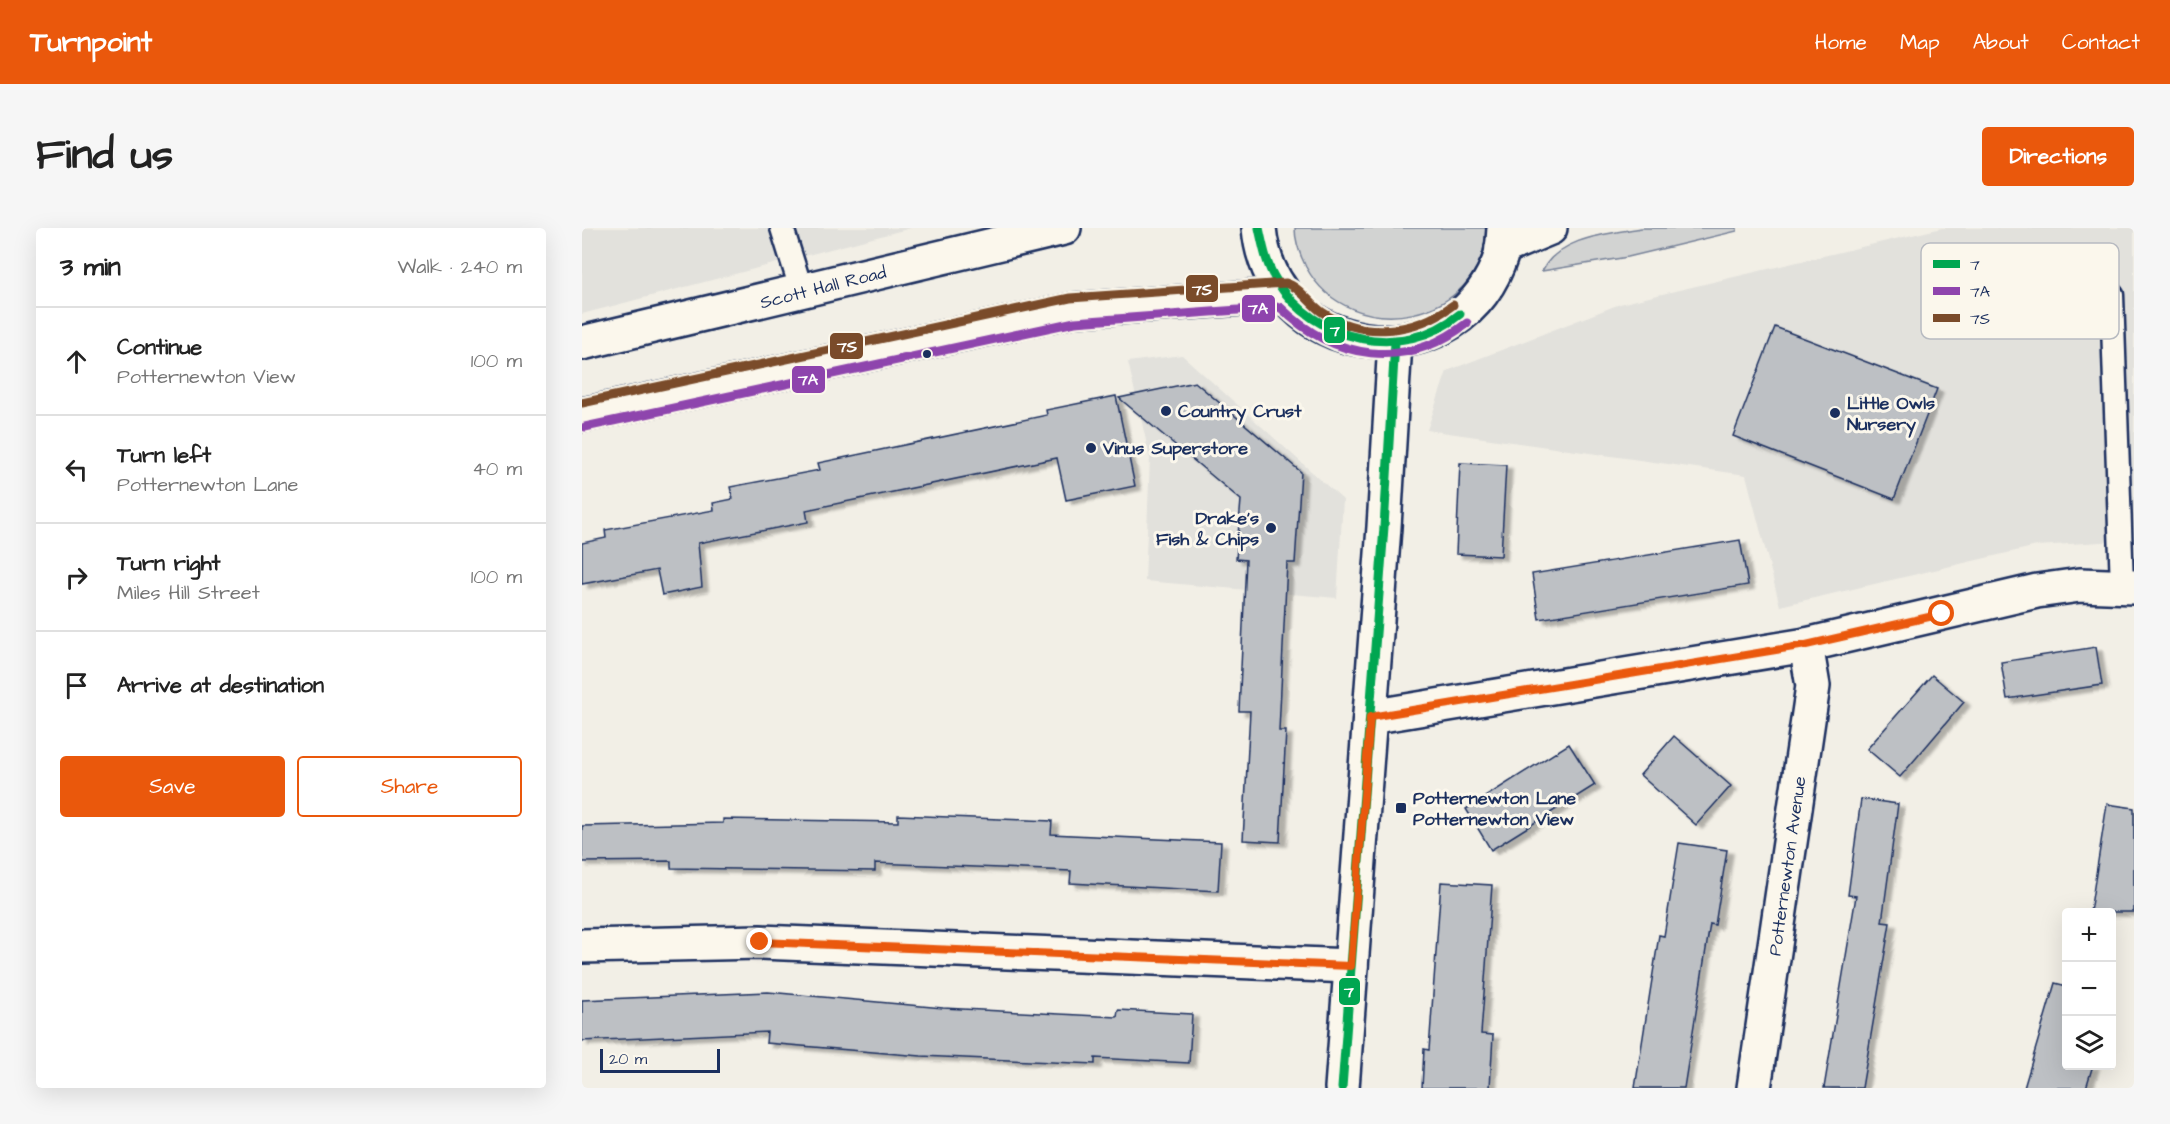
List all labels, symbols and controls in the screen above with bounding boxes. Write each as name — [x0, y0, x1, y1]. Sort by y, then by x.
text: Turnpoint — [30, 23, 152, 62]
text: Home — [1815, 28, 1867, 57]
text: Map — [1900, 28, 1940, 57]
text: About — [1973, 28, 2029, 57]
text: Contact — [2062, 28, 2140, 57]
text: Find us — [36, 127, 173, 185]
button: Directions — [1982, 127, 2134, 186]
legend — [1921, 243, 2119, 339]
text: 3 min — [60, 249, 121, 285]
text: Walk · 240 m — [398, 253, 522, 281]
text: 7 — [1970, 254, 1980, 276]
street label: Scott Hall Road — [757, 260, 889, 315]
line badge: 7S — [1185, 274, 1219, 303]
text: 7S — [1191, 279, 1213, 301]
text: 7A — [1970, 281, 1990, 303]
line badge: 7A — [1241, 294, 1276, 323]
text: 7A — [1247, 298, 1269, 320]
text: 7S — [1970, 308, 1990, 330]
line badge: 7 — [1323, 316, 1346, 344]
text: 7 — [1329, 320, 1340, 342]
text: Continue — [117, 332, 202, 363]
line badge: 7S — [829, 332, 864, 360]
text: 7S — [836, 336, 858, 358]
icon: ahead — [60, 345, 93, 378]
text: 100 m — [471, 347, 522, 375]
unlabelled marker — [921, 348, 933, 360]
text: Potternewton View — [117, 363, 296, 391]
line badge: 7A — [791, 365, 826, 394]
text: 7A — [797, 369, 819, 391]
place label: Little Owls Nursery — [1847, 391, 1935, 438]
place label: Country Crust — [1178, 399, 1302, 425]
marker: Country Crust — [1159, 404, 1173, 418]
marker: Little Owls Nursery — [1828, 406, 1842, 420]
place label: Vinus Superstore — [1102, 436, 1248, 461]
text: Turn left — [117, 440, 211, 471]
marker: Vinus Superstore — [1084, 441, 1098, 455]
icon: left — [60, 453, 93, 486]
text: 40 m — [472, 455, 522, 483]
text: Potternewton Lane — [117, 471, 298, 499]
place label: Drake's Fish & Chips — [1156, 506, 1259, 552]
marker: Drake's Fish & Chips — [1264, 521, 1278, 535]
text: Turn right — [117, 548, 220, 579]
icon: right — [60, 561, 93, 594]
text: 100 m — [471, 563, 522, 591]
text: Miles Hill Street — [117, 579, 260, 607]
route start — [1928, 600, 1954, 626]
icon: arrive — [60, 669, 93, 702]
text: Arrive at destination — [117, 670, 324, 701]
button: Save — [60, 756, 285, 817]
button: Share — [297, 756, 522, 817]
street label: Potternewton Avenue — [1763, 774, 1813, 958]
place label: Potternewton Lane Potternewton View — [1413, 786, 1576, 832]
marker: Potternewton Lane Potternewton View — [1394, 801, 1408, 815]
map controls — [2062, 908, 2116, 1070]
button: + — [2062, 908, 2116, 962]
route end — [746, 928, 772, 954]
button: − — [2062, 962, 2116, 1016]
line badge: 7 — [1338, 977, 1361, 1006]
text: 7 — [1343, 981, 1354, 1003]
button: layers — [2062, 1016, 2116, 1070]
scale bar — [600, 1046, 720, 1074]
text: 20 m — [609, 1048, 647, 1070]

